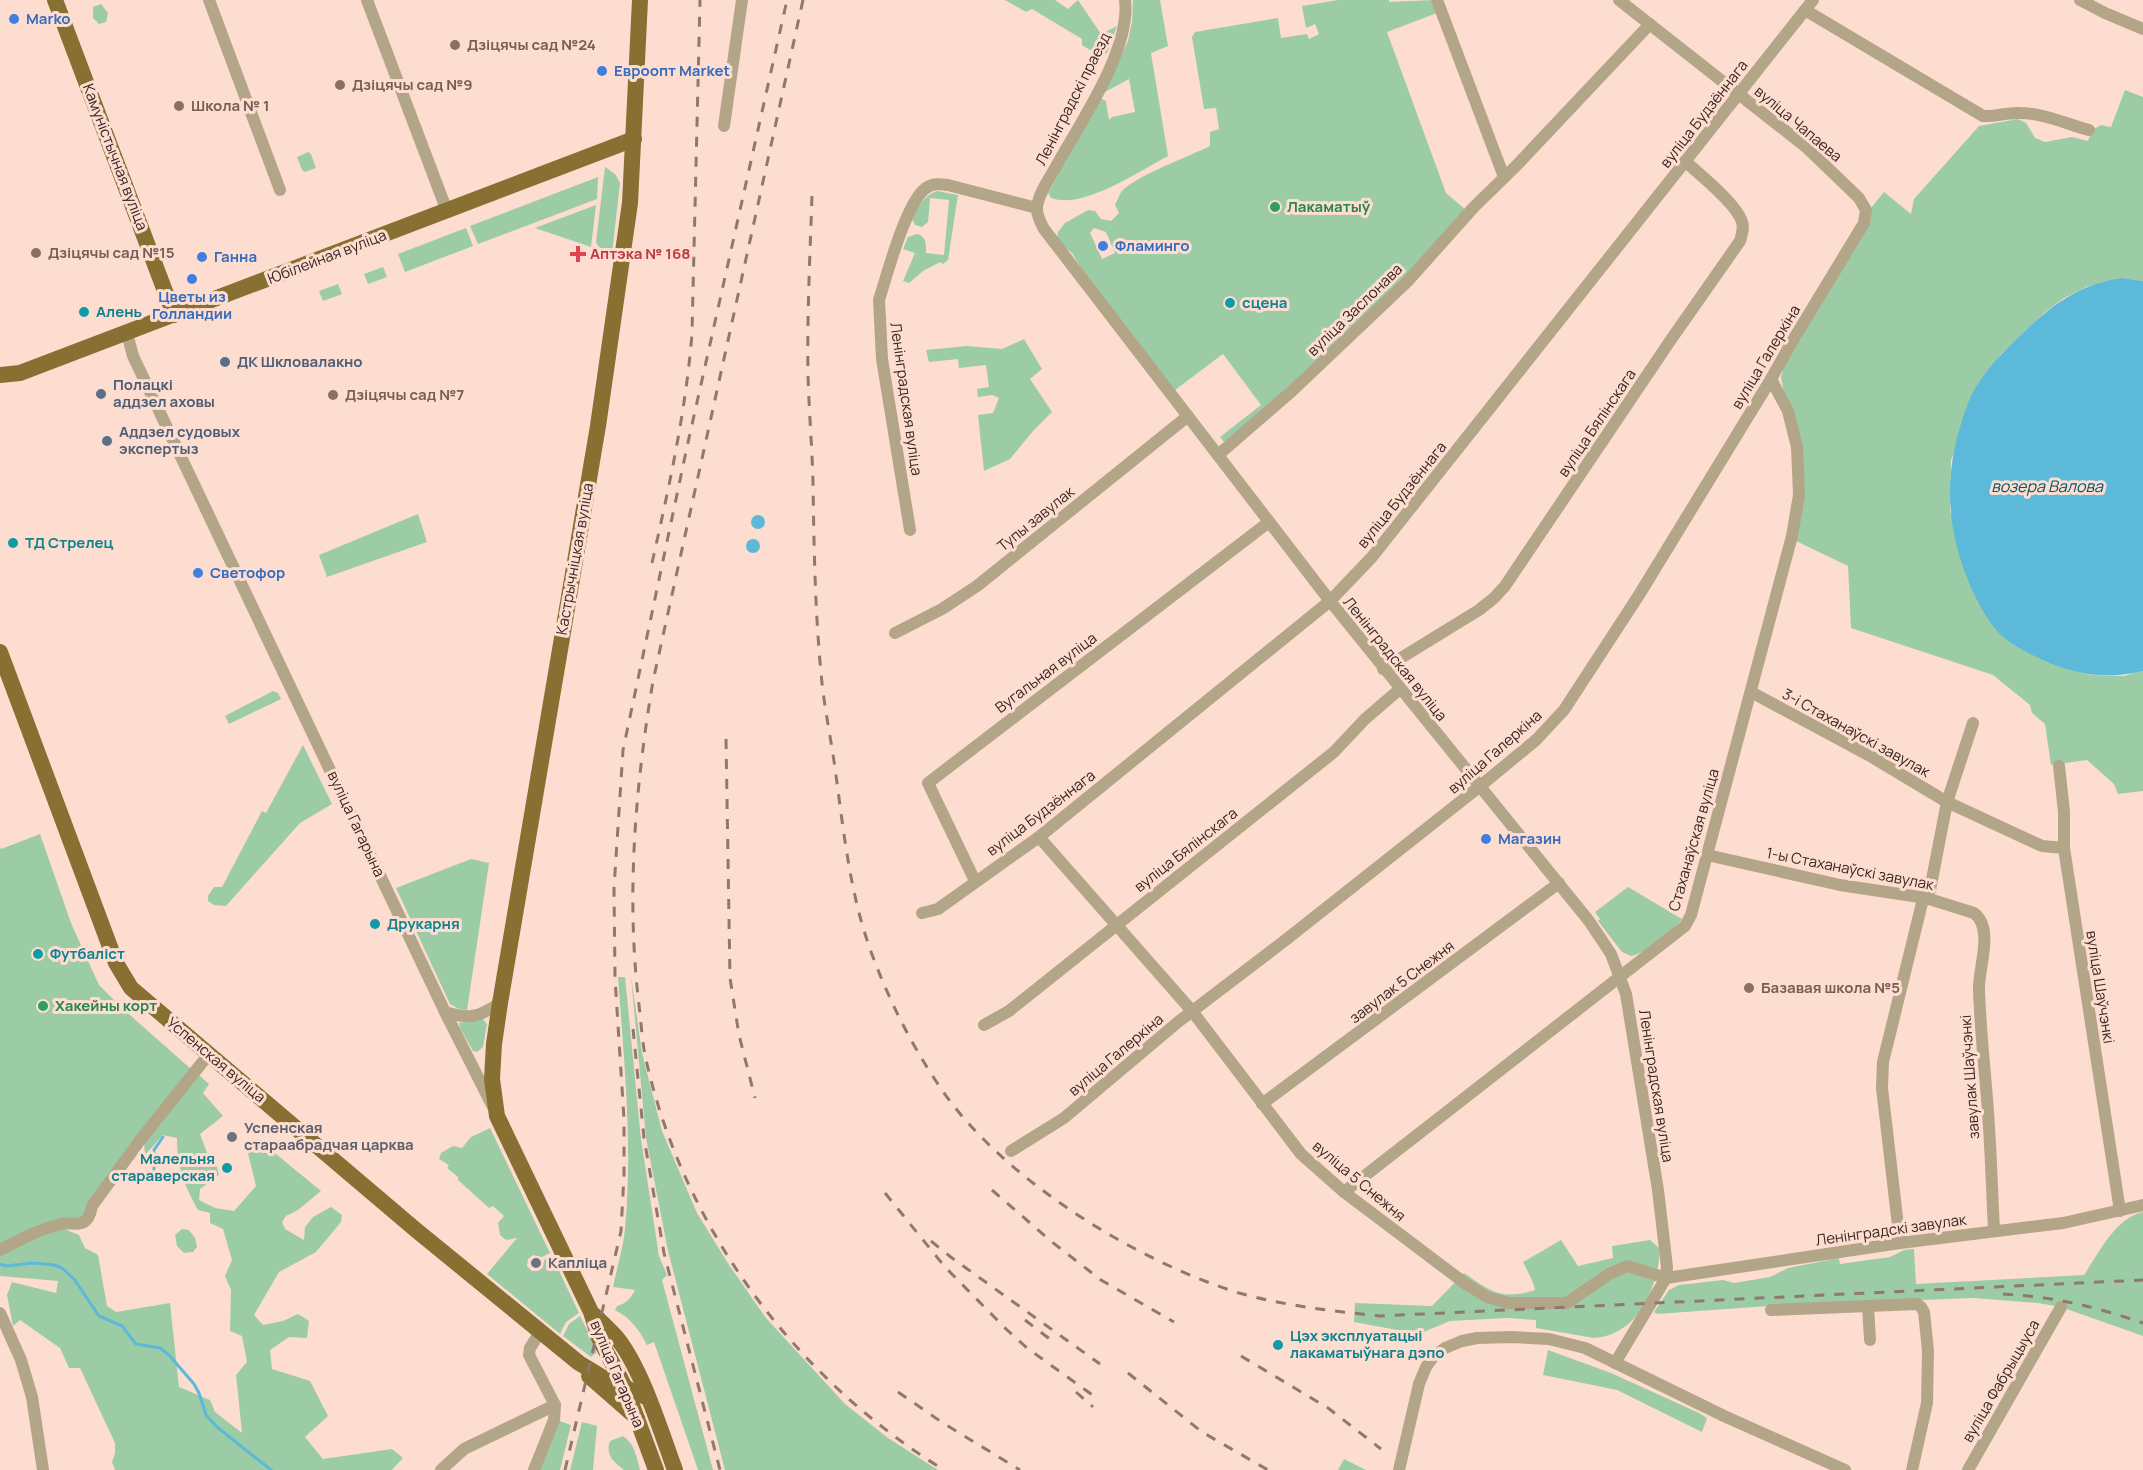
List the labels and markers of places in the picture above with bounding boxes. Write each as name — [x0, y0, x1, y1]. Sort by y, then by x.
place label: Marko — [26, 8, 71, 29]
marker: Marko — [7, 12, 21, 26]
place label: Дзіцячы сад №24 — [467, 34, 596, 55]
marker: Дзіцячы сад №24 — [448, 38, 462, 52]
place label: Евроопт Market — [614, 60, 730, 81]
marker: Евроопт Market — [595, 64, 609, 78]
place label: Дзіцячы сад №9 — [352, 74, 473, 95]
marker: Дзіцячы сад №9 — [333, 78, 347, 92]
place label: Школа № 1 — [191, 95, 270, 116]
marker: Школа № 1 — [172, 99, 186, 113]
place label: Лакаматыў — [1287, 196, 1371, 217]
marker: Лакаматыў — [1268, 200, 1282, 214]
place label: Фламинго — [1115, 235, 1189, 256]
marker: Фламинго — [1096, 239, 1110, 253]
place label: Дзіцячы сад №15 — [48, 242, 175, 263]
place label: Аптэка № 168 — [590, 243, 690, 264]
marker: Дзіцячы сад №15 — [29, 246, 43, 260]
place label: Ганна — [214, 246, 257, 267]
marker: Аптэка № 168 — [571, 247, 585, 261]
marker: Ганна — [195, 250, 209, 264]
marker: Цветы из Голландии — [185, 272, 199, 286]
place label: Цветы из Голландии — [152, 286, 232, 324]
place label: сцена — [1242, 292, 1287, 313]
marker: сцена — [1223, 296, 1237, 310]
place label: Алень — [96, 301, 142, 322]
marker: Алень — [77, 305, 91, 319]
place label: ДК Шкловалакно — [237, 351, 363, 372]
marker: ДК Шкловалакно — [218, 355, 232, 369]
place label: Полацкі аддзел аховы — [113, 374, 215, 412]
place label: Дзіцячы сад №7 — [345, 384, 464, 405]
marker: Полацкі аддзел аховы — [94, 387, 108, 401]
marker: Дзіцячы сад №7 — [326, 388, 340, 402]
place label: Аддзел судовых экспертыз — [119, 421, 241, 459]
marker: Аддзел судовых экспертыз — [100, 434, 114, 448]
place label: ТД Стрелец — [25, 532, 114, 553]
marker: ТД Стрелец — [6, 536, 20, 550]
place label: Светофор — [210, 562, 285, 583]
marker: Светофор — [191, 566, 205, 580]
place label: Магазин — [1498, 828, 1561, 849]
marker: Магазин — [1479, 832, 1493, 846]
place label: Друкарня — [387, 913, 460, 934]
marker: Друкарня — [368, 917, 382, 931]
place label: Футбаліст — [50, 943, 125, 964]
marker: Футбаліст — [31, 947, 45, 961]
place label: Базавая школа №5 — [1761, 977, 1900, 998]
marker: Базавая школа №5 — [1742, 981, 1756, 995]
place label: Хакейны корт — [55, 995, 157, 1016]
marker: Хакейны корт — [36, 999, 50, 1013]
place label: Успенская стараабрадчая царква — [244, 1117, 414, 1155]
marker: Успенская стараабрадчая царква — [225, 1130, 239, 1144]
place label: Малельня стараверская — [111, 1148, 215, 1186]
marker: Малельня стараверская — [220, 1161, 234, 1175]
place label: Капліца — [548, 1252, 607, 1273]
marker: Капліца — [529, 1256, 543, 1270]
place label: Цэх эксплуатацыі лакаматыўнага дэпо — [1290, 1325, 1445, 1363]
marker: Цэх эксплуатацыі лакаматыўнага дэпо — [1271, 1338, 1285, 1352]

